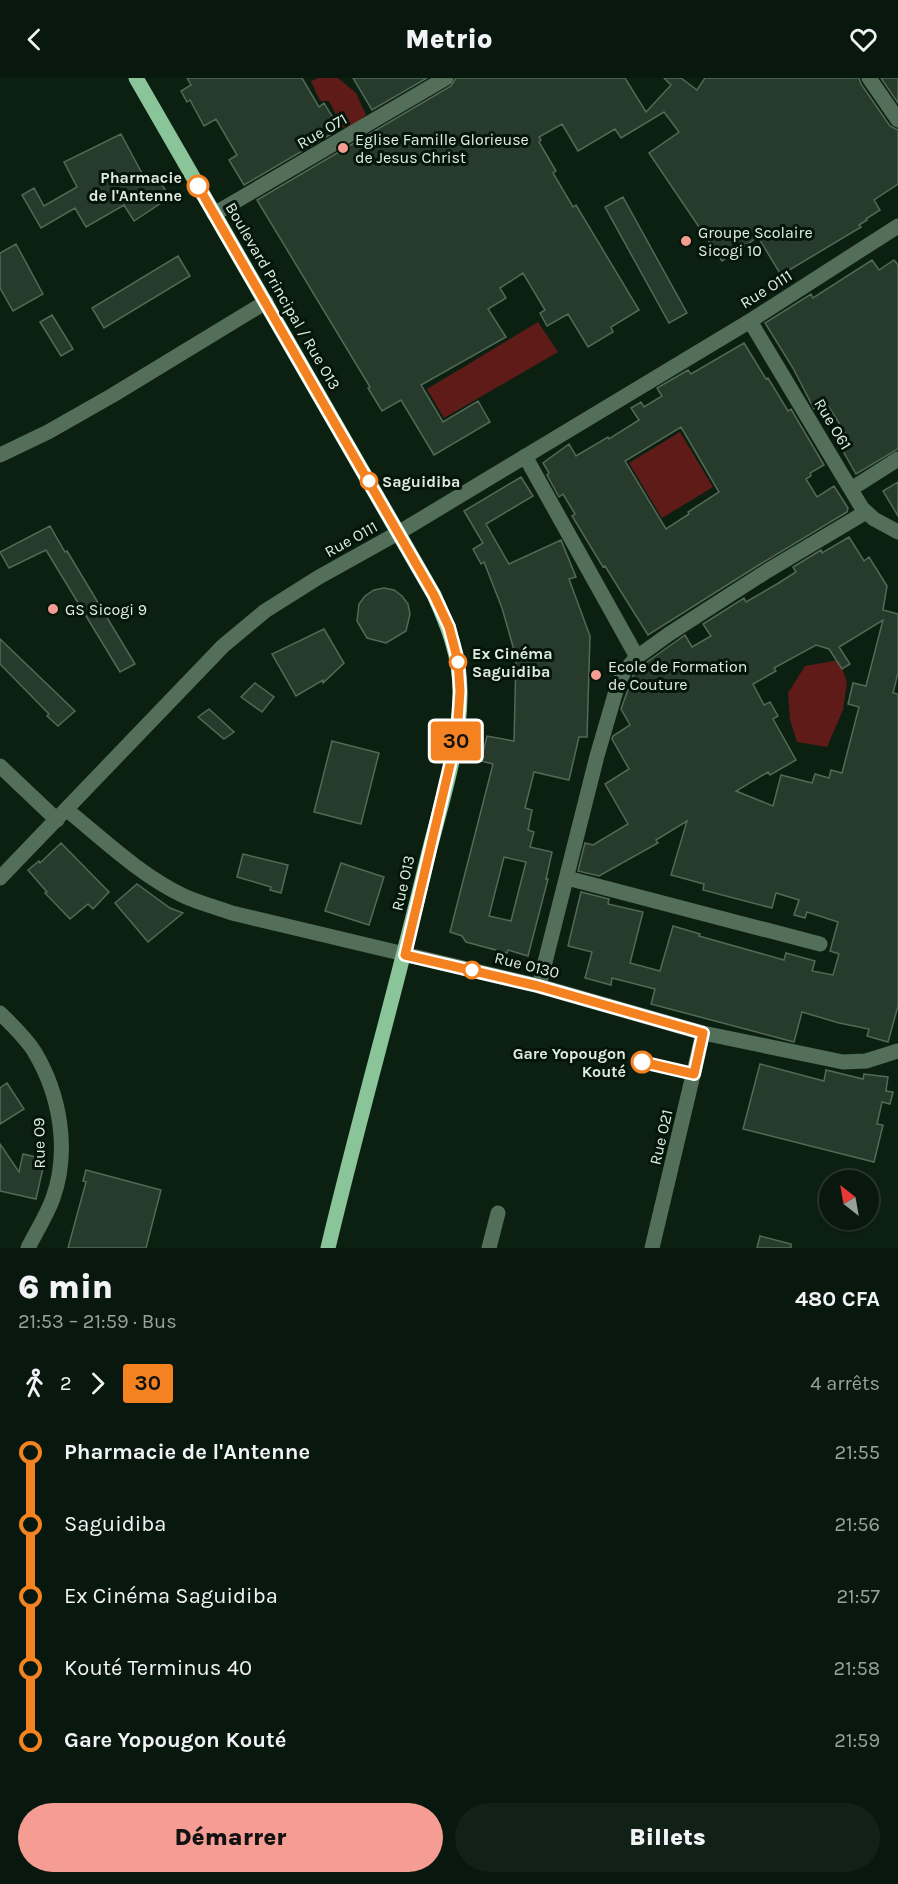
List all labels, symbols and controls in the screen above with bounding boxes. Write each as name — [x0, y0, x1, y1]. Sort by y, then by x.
icon: back — [18, 23, 51, 56]
text: Metrio — [405, 23, 493, 55]
icon: heart — [847, 23, 880, 56]
street label: Rue O71 — [294, 109, 350, 153]
place label: Eglise Famille Glorieuse de Jesus Christ — [355, 130, 529, 167]
marker: Eglise Famille Glorieuse de Jesus Christ — [336, 141, 350, 155]
place label: Pharmacie de l'Antenne — [89, 168, 182, 205]
marker: Pharmacie de l'Antenne — [187, 175, 209, 197]
street label: Boulevard Principal / Rue O13 — [222, 199, 344, 393]
place label: Groupe Scolaire Sicogi 10 — [698, 223, 813, 260]
marker: Groupe Scolaire Sicogi 10 — [679, 234, 693, 248]
street label: Rue O111 — [736, 266, 796, 312]
street label: Rue O61 — [810, 395, 856, 453]
marker: Saguidiba — [360, 472, 378, 490]
place label: Saguidiba — [382, 472, 460, 491]
street label: Rue O111 — [321, 517, 381, 561]
place label: GS Sicogi 9 — [65, 600, 147, 619]
marker: GS Sicogi 9 — [46, 602, 60, 616]
place label: Ex Cinéma Saguidiba — [472, 644, 553, 681]
marker: Ex Cinéma Saguidiba — [449, 653, 467, 671]
place label: Ecole de Formation de Couture — [608, 657, 747, 694]
marker: Ecole de Formation de Couture — [589, 668, 603, 682]
line badge: 30 — [429, 722, 483, 760]
text: 30 — [443, 729, 469, 753]
street label: Rue O13 — [387, 853, 419, 913]
street label: Rue O130 — [493, 948, 561, 982]
unlabelled marker — [463, 961, 481, 979]
place label: Gare Yopougon Kouté — [513, 1044, 626, 1081]
marker: Gare Yopougon Kouté — [631, 1051, 653, 1073]
street label: Rue O21 — [645, 1107, 677, 1167]
street label: Rue O9 — [29, 1117, 49, 1169]
north arrow — [819, 1170, 879, 1230]
map controls — [819, 1170, 879, 1230]
text: 6 min — [18, 1268, 113, 1306]
text: 480 CFA — [795, 1286, 880, 1312]
text: 21:53 – 21:59 · Bus — [18, 1310, 177, 1333]
icon: walk — [18, 1367, 51, 1400]
icon: forward — [81, 1367, 114, 1400]
text: 30 — [135, 1371, 161, 1395]
text: 2 — [60, 1372, 72, 1395]
text: 4 arrêts — [810, 1372, 880, 1395]
text: Pharmacie de l'Antenne — [64, 1439, 310, 1465]
text: 21:55 — [835, 1441, 880, 1464]
text: Saguidiba — [64, 1511, 166, 1537]
text: 21:56 — [834, 1513, 880, 1536]
text: Ex Cinéma Saguidiba — [64, 1583, 278, 1609]
text: 21:57 — [837, 1585, 880, 1608]
text: Kouté Terminus 40 — [64, 1655, 252, 1681]
text: 21:58 — [834, 1657, 880, 1680]
text: Gare Yopougon Kouté — [64, 1727, 286, 1753]
text: 21:59 — [834, 1729, 880, 1752]
button: Démarrer — [18, 1803, 443, 1872]
button: Billets — [455, 1803, 880, 1872]

